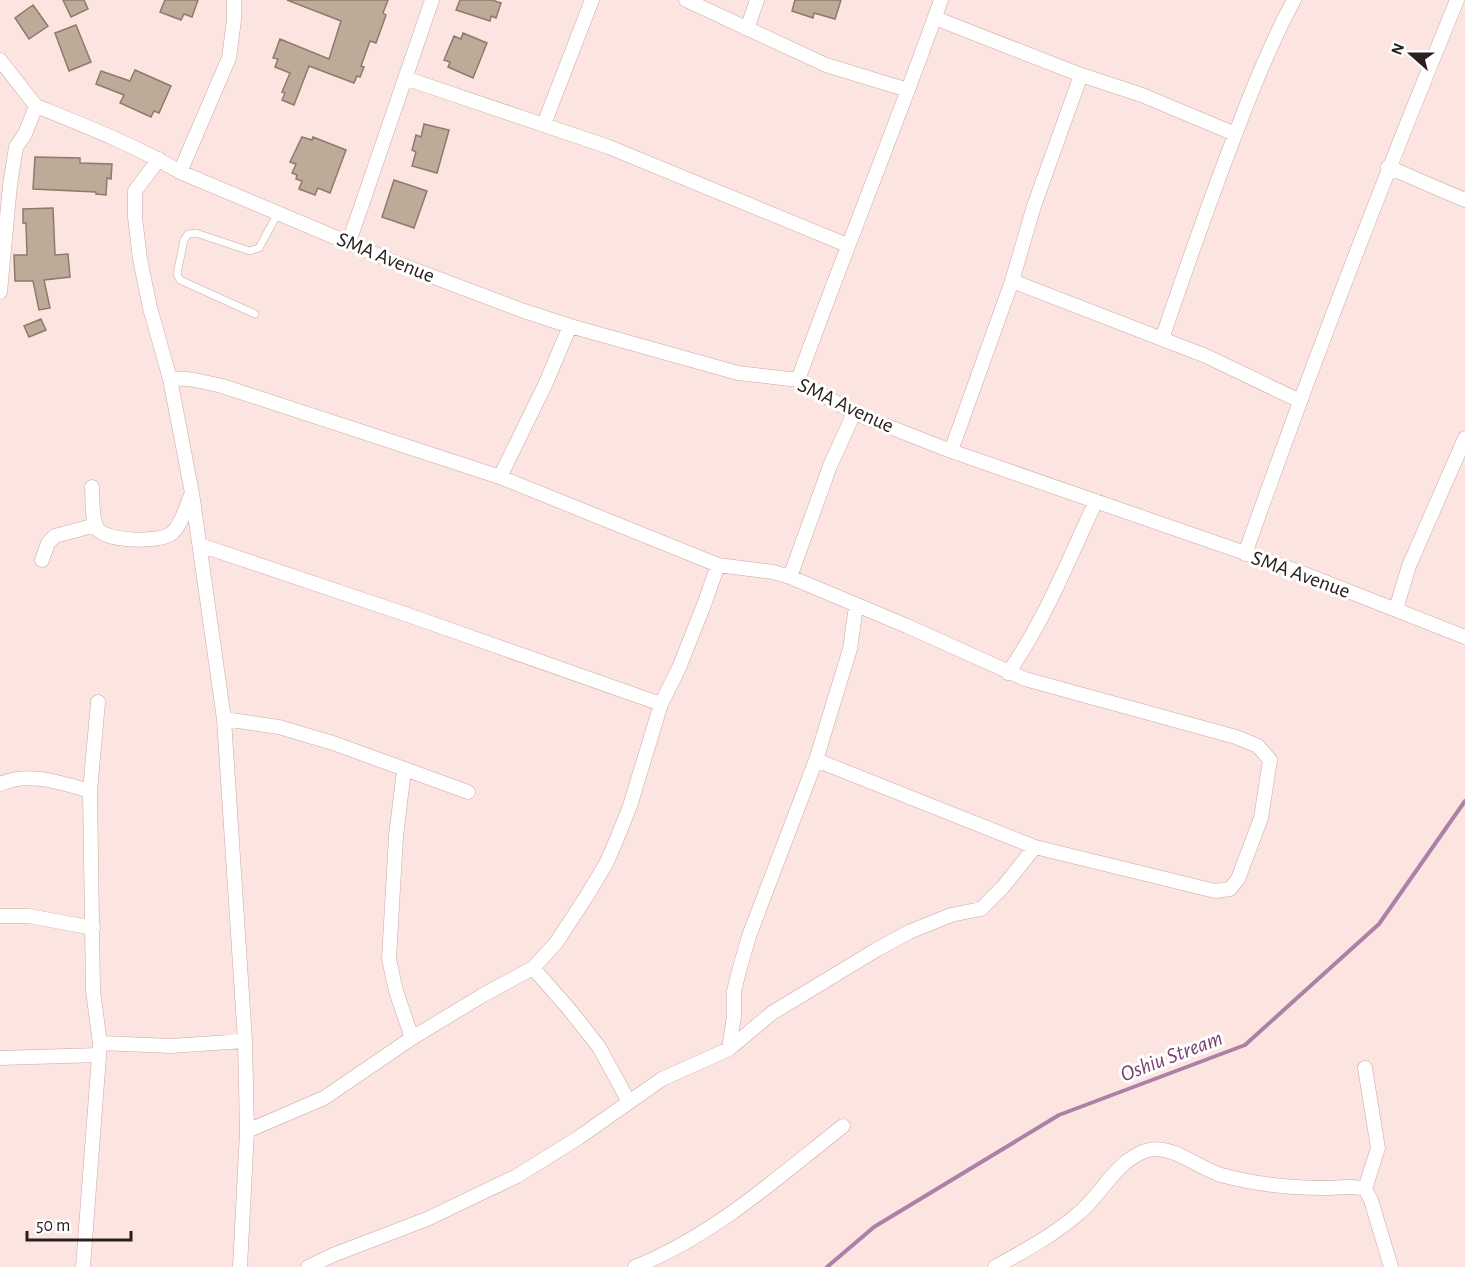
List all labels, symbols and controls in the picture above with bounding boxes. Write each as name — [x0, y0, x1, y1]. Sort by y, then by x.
north arrow — [1381, 24, 1441, 84]
text: N — [1388, 41, 1407, 57]
street label: SMA Avenue — [334, 228, 438, 287]
street label: SMA Avenue — [795, 374, 897, 437]
street label: SMA Avenue — [1249, 547, 1353, 602]
water label: Oshiu Stream — [1117, 1026, 1225, 1085]
scale bar — [27, 1204, 130, 1242]
text: 50 m — [36, 1217, 70, 1235]

